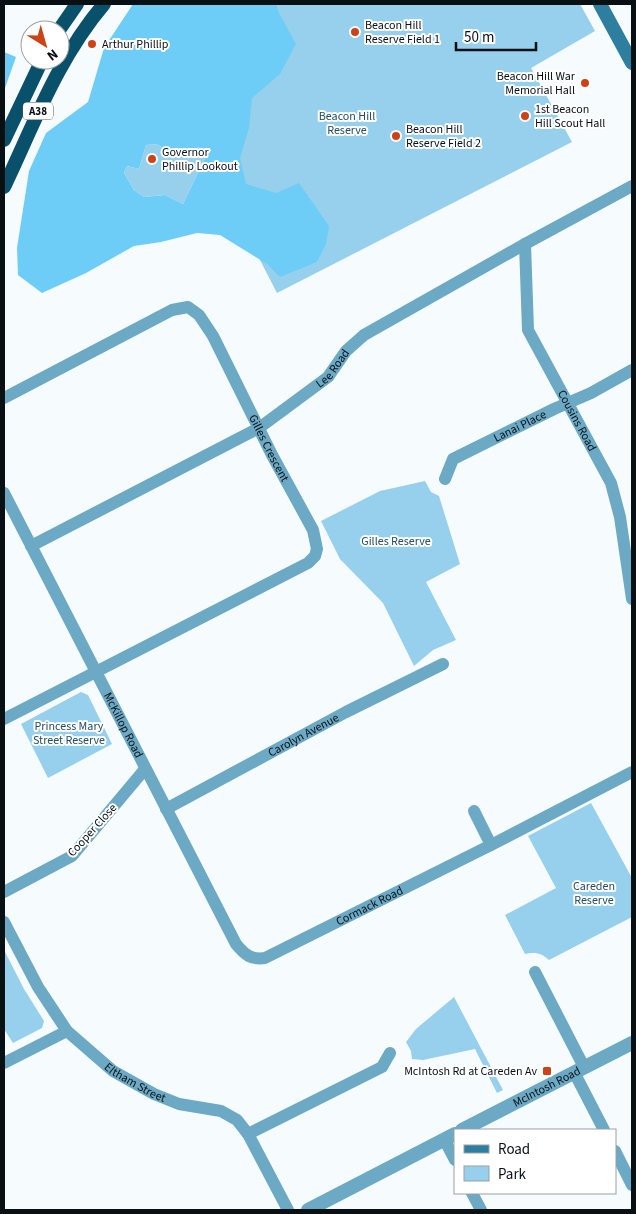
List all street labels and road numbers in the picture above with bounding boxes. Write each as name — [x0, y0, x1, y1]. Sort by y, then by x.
road number: A38 — [23, 102, 53, 120]
street label: Lee Road — [312, 346, 354, 392]
street label: Cousins Road — [553, 387, 600, 455]
street label: Lanai Place — [491, 406, 549, 447]
street label: Gilles Crescent — [244, 412, 293, 485]
street label: McKillop Road — [99, 690, 147, 761]
street label: Carolyn Avenue — [265, 709, 342, 761]
street label: Cooper Close — [64, 800, 121, 861]
street label: Cormack Road — [333, 882, 406, 930]
street label: Eltham Street — [100, 1059, 168, 1107]
street label: McIntosh Road — [510, 1063, 584, 1112]

